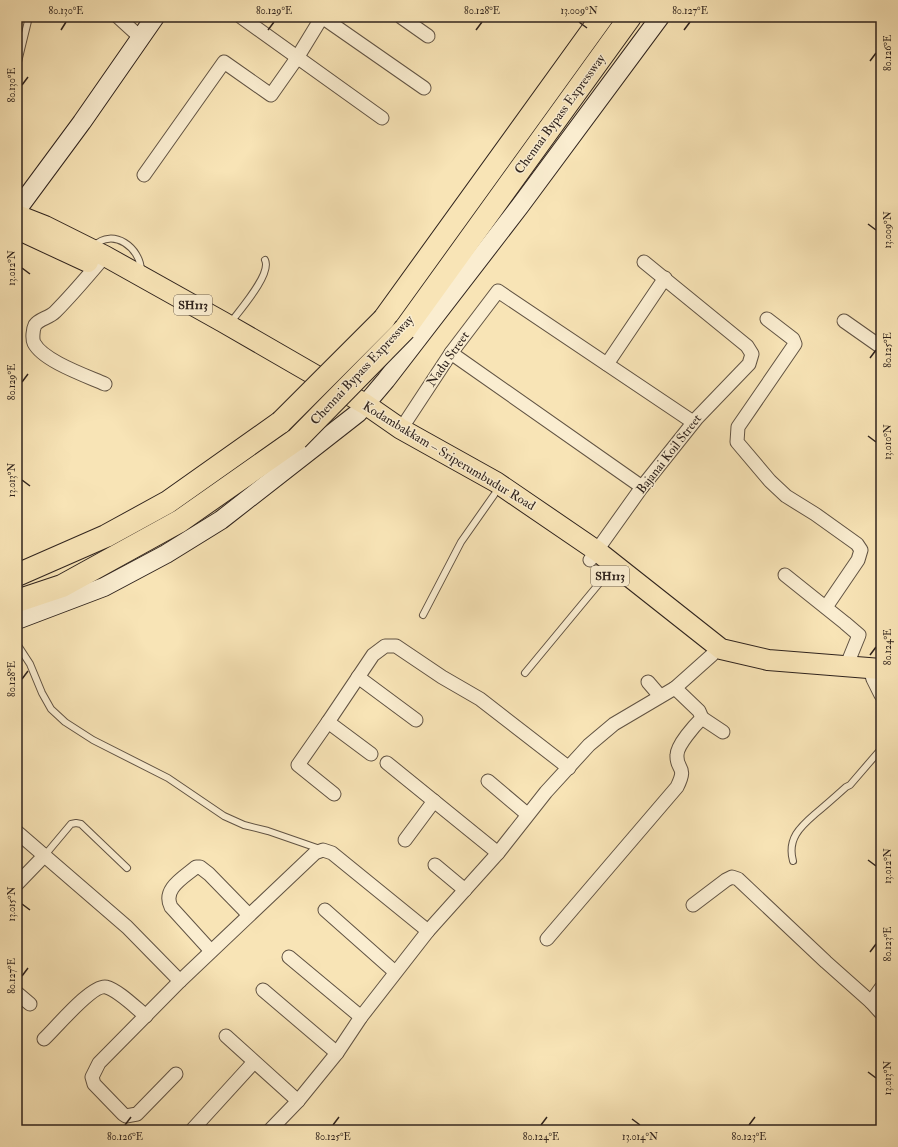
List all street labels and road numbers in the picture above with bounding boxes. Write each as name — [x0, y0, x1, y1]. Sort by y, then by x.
street label: Chennai Bypass Expressway — [511, 51, 610, 178]
road number: SH113 — [174, 295, 212, 315]
street label: Chennai Bypass Expressway — [307, 312, 418, 429]
street label: Nadu Street — [423, 328, 473, 390]
street label: Kodambakkam – Sriperumbudur Road — [359, 398, 539, 515]
street label: Bajanai Koil Street — [633, 411, 705, 497]
road number: SH113 — [591, 566, 629, 586]

